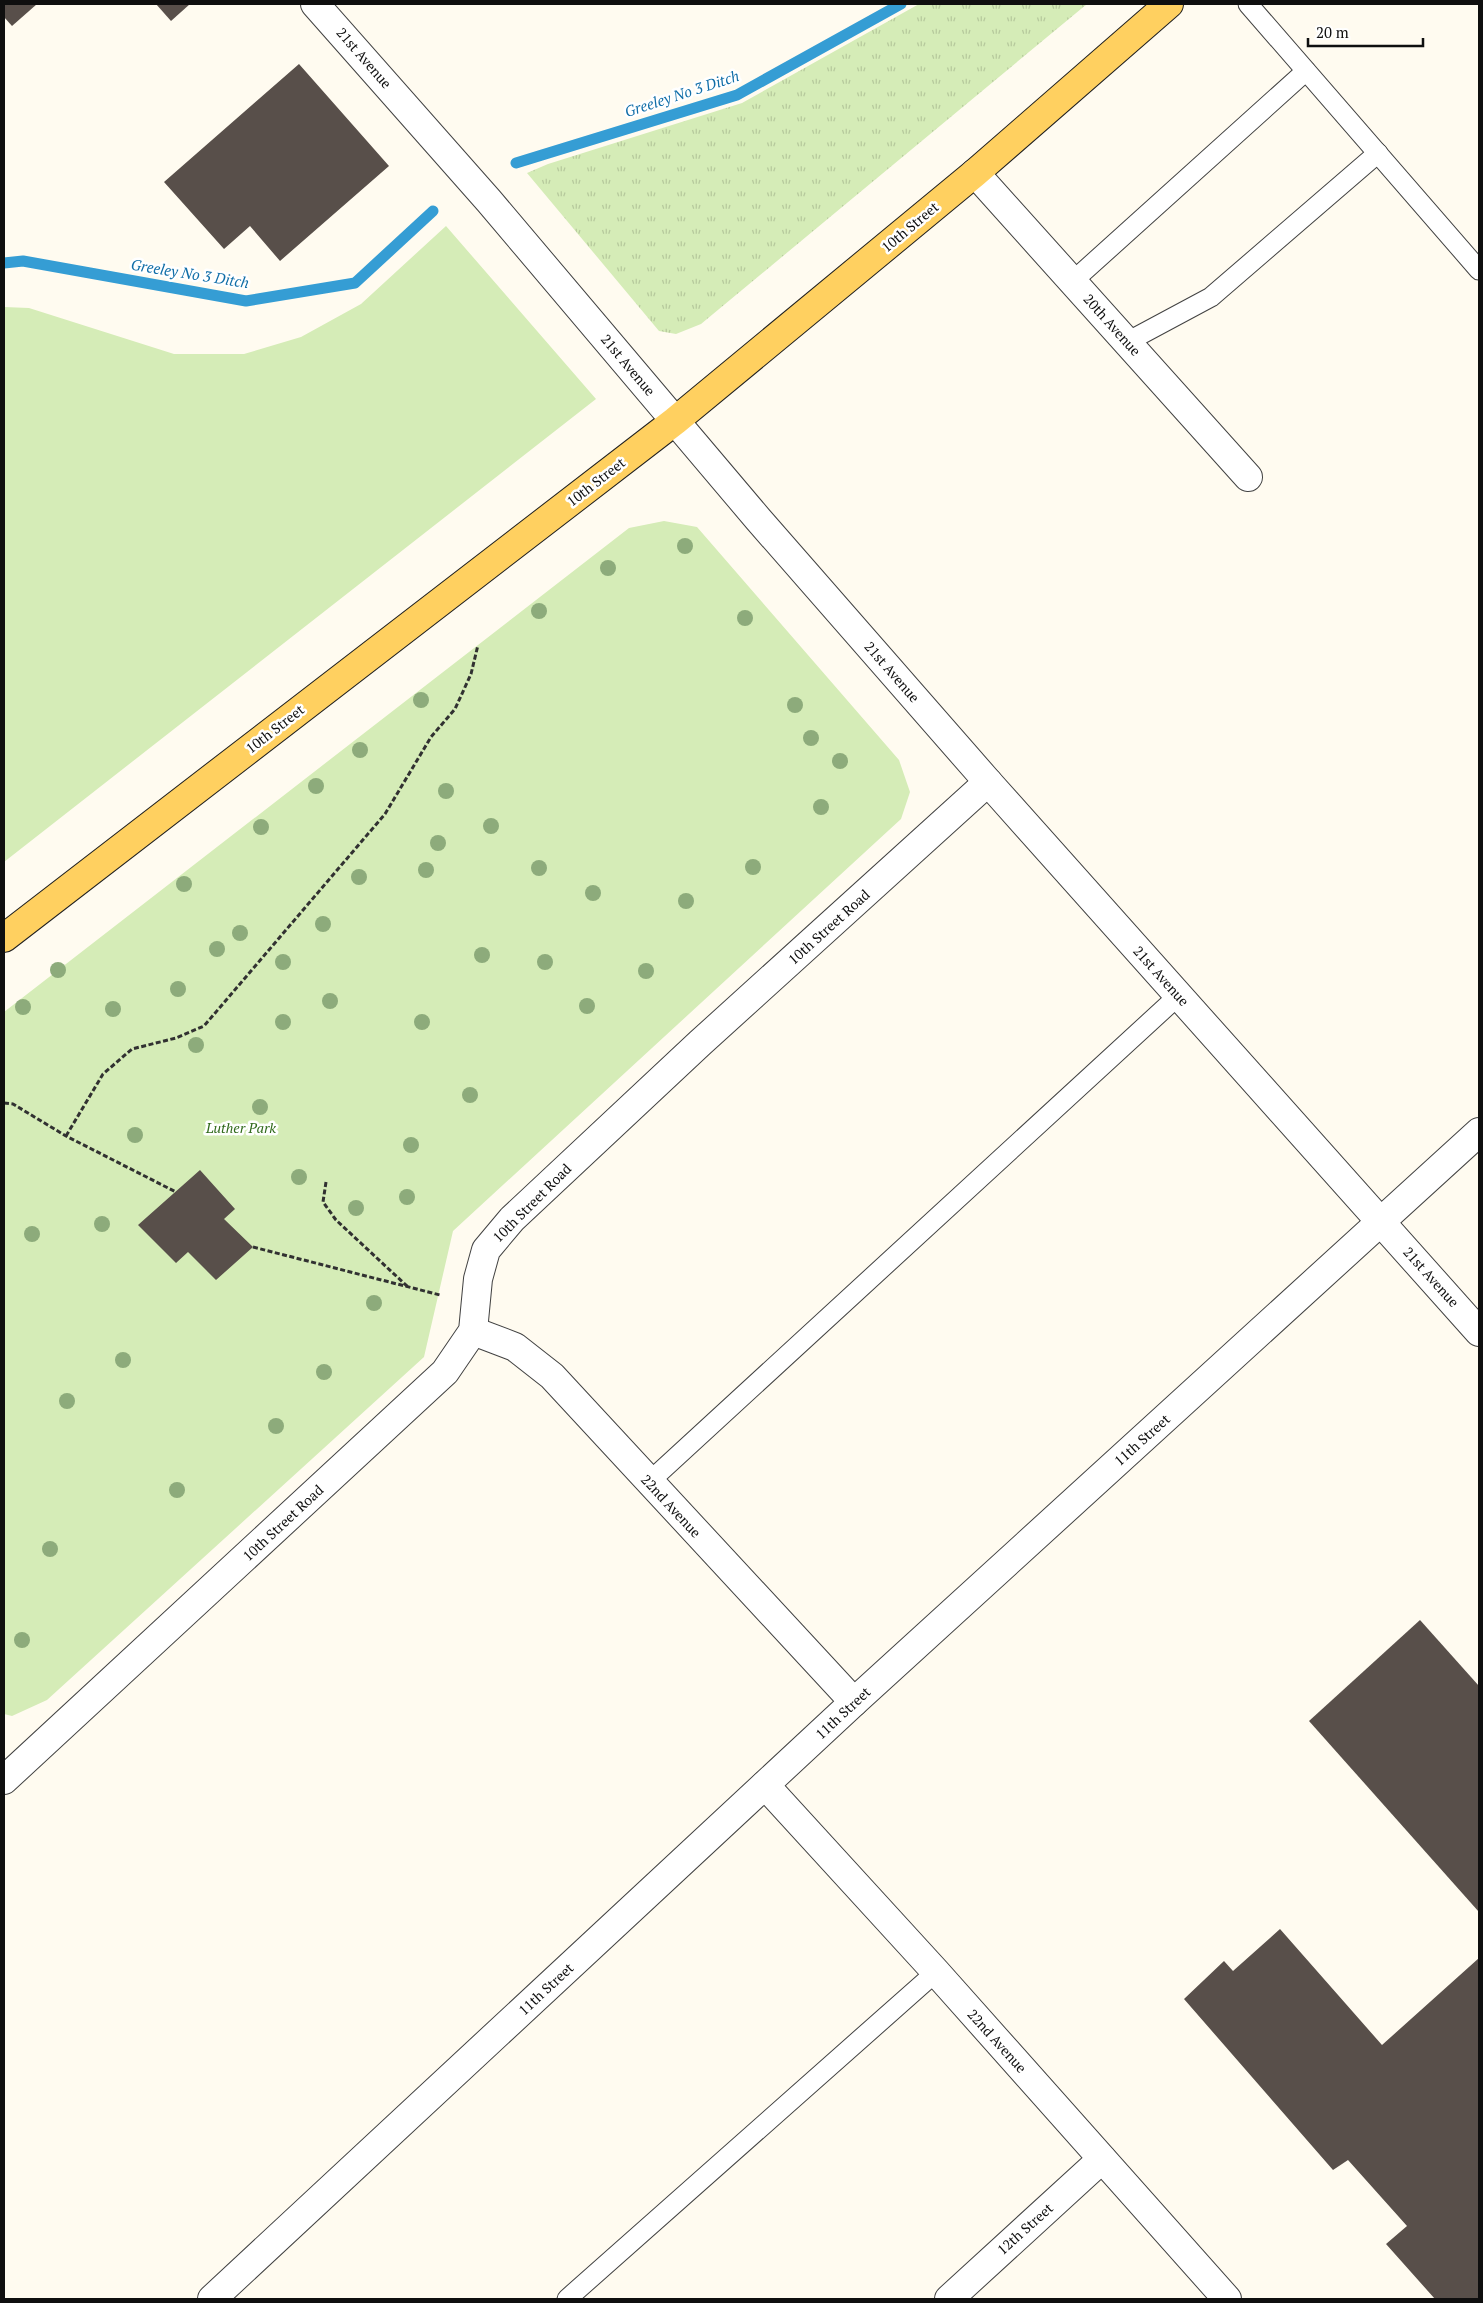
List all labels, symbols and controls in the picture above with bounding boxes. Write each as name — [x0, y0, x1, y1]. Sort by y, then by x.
scale bar — [1308, 15, 1423, 47]
text: 20 m — [1316, 22, 1349, 42]
street label: 21st Avenue — [333, 23, 396, 92]
water label: Greeley No 3 Ditch — [622, 65, 742, 121]
street label: 10th Street — [877, 197, 943, 256]
water label: Greeley No 3 Ditch — [130, 254, 251, 292]
street label: 20th Avenue — [1079, 290, 1145, 360]
street label: 21st Avenue — [597, 330, 660, 400]
street label: 10th Street — [563, 452, 629, 510]
street label: 21st Avenue — [861, 637, 924, 706]
street label: 10th Street — [242, 699, 308, 757]
street label: 10th Street Road — [784, 885, 874, 968]
street label: 21st Avenue — [1129, 941, 1194, 1010]
park label: Luther Park — [205, 1118, 276, 1137]
street label: 10th Street Road — [488, 1159, 575, 1246]
street label: 21st Avenue — [1399, 1242, 1464, 1311]
street label: 11th Street — [1110, 1409, 1174, 1470]
street label: 22nd Avenue — [637, 1470, 706, 1541]
street label: 10th Street Road — [238, 1480, 327, 1565]
street label: 11th Street — [811, 1682, 875, 1743]
street label: 11th Street — [514, 1958, 578, 2019]
street label: 22nd Avenue — [964, 2005, 1031, 2077]
street label: 12th Street — [993, 2198, 1057, 2259]

